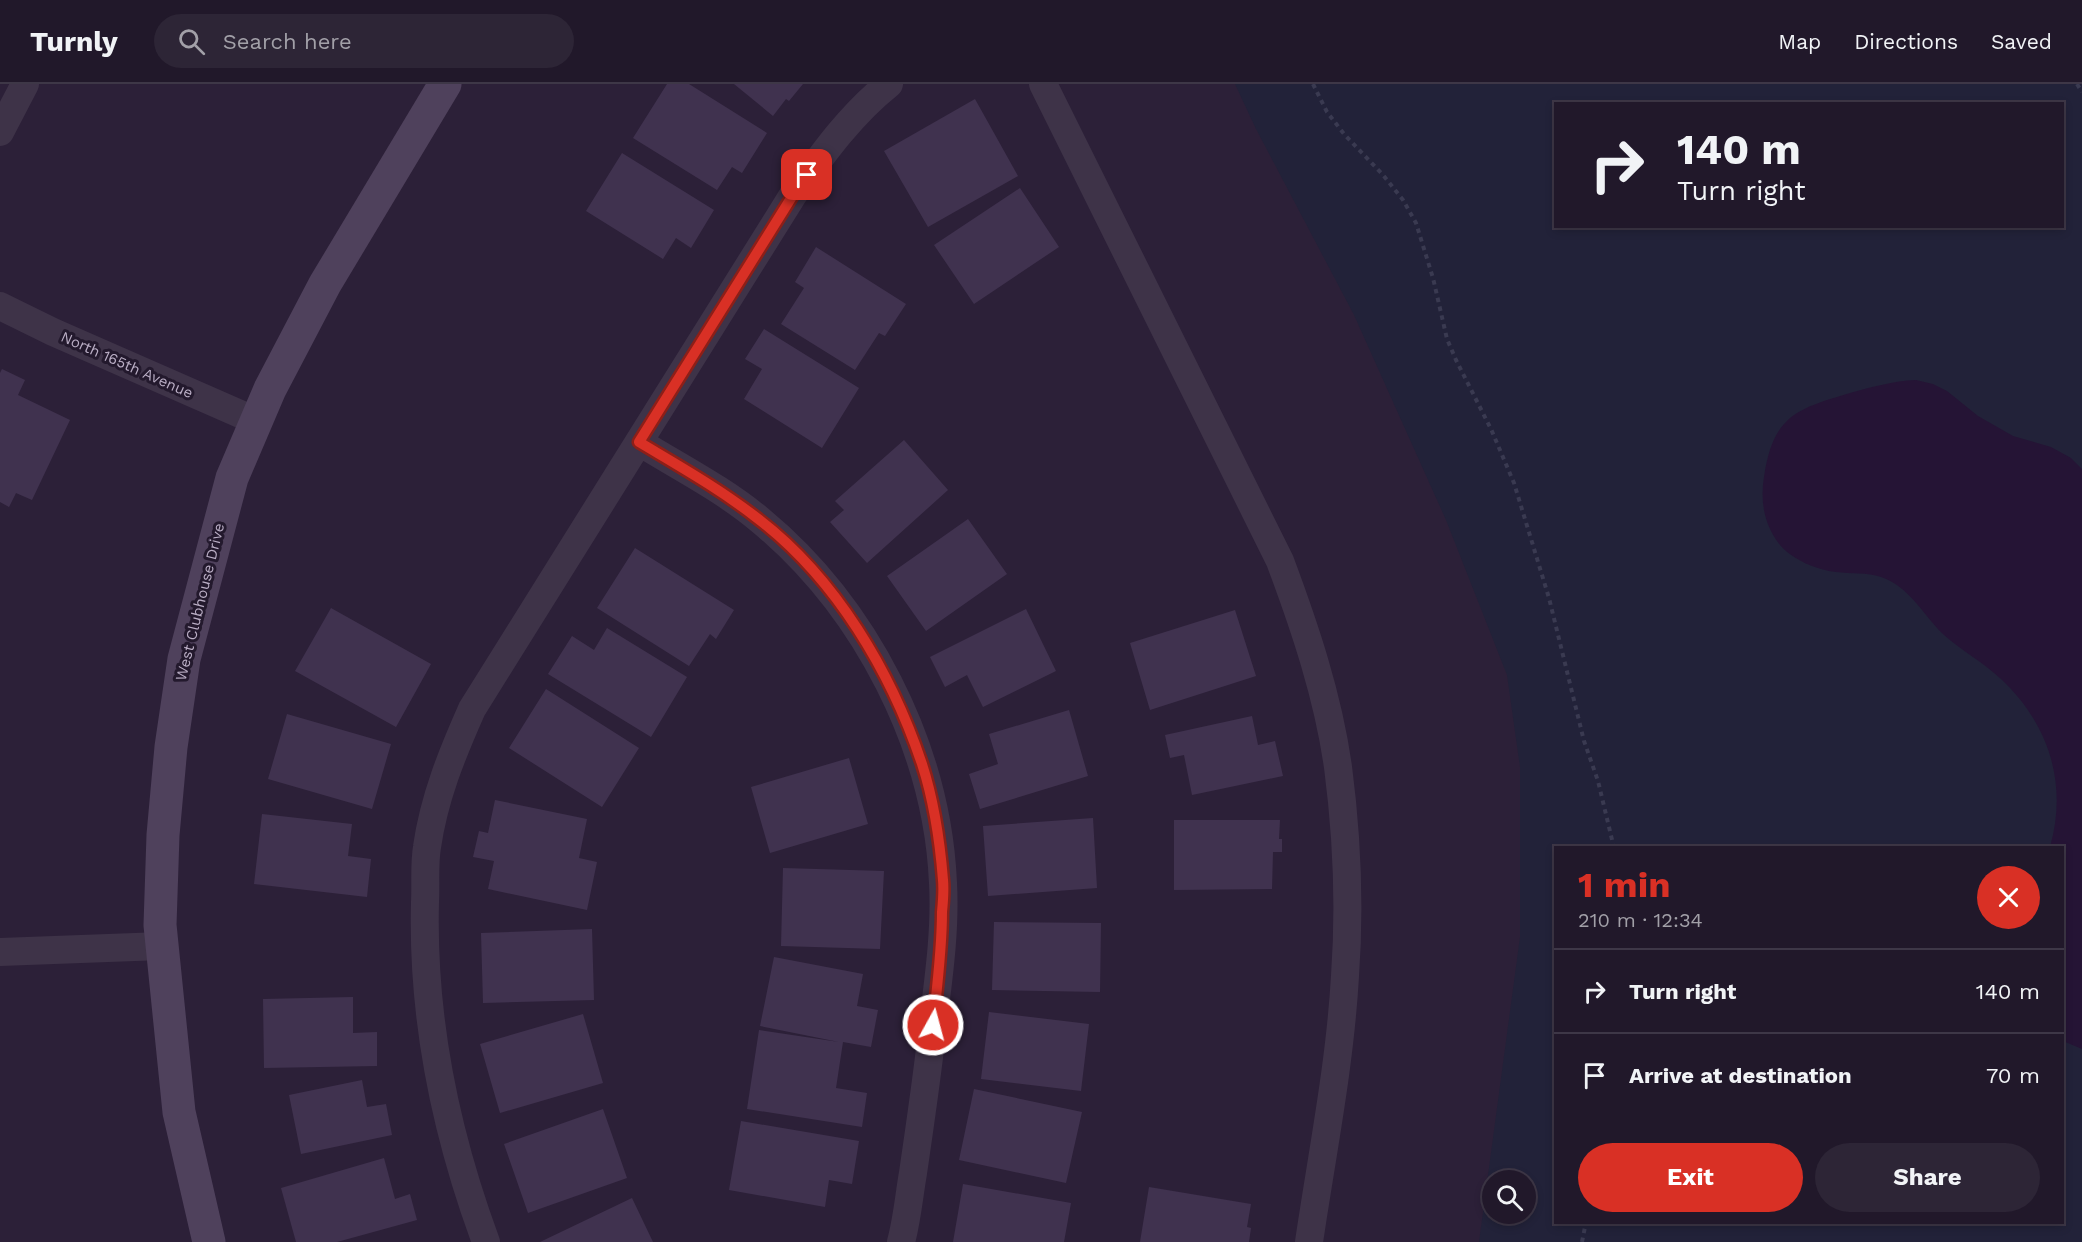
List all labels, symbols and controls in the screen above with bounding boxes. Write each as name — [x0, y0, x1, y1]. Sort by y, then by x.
search box — [154, 14, 574, 68]
text: Turnly — [30, 25, 118, 58]
icon: search — [175, 25, 208, 58]
text: Search here — [223, 29, 352, 54]
text: Map — [1778, 29, 1821, 54]
text: Directions — [1854, 29, 1958, 54]
text: Saved — [1991, 29, 2052, 54]
text: 140 m — [1677, 125, 1801, 174]
icon: right — [1578, 126, 1656, 204]
pin — [781, 149, 832, 200]
icon: arrive — [790, 158, 823, 191]
text: Turn right — [1677, 175, 1806, 207]
street label: North 165th Avenue — [58, 328, 196, 402]
street label: West Clubhouse Drive — [172, 521, 228, 683]
text: 1 min — [1578, 864, 1670, 906]
button: close — [1977, 866, 2040, 929]
text: 210 m · 12:34 — [1578, 908, 1703, 932]
icon: right — [1578, 975, 1611, 1008]
text: Turn right — [1629, 979, 1736, 1004]
text: 140 m — [1976, 979, 2040, 1004]
position arrow — [901, 993, 965, 1057]
icon: arrive — [1578, 1059, 1611, 1092]
text: Arrive at destination — [1629, 1063, 1852, 1088]
text: 70 m — [1986, 1063, 2040, 1088]
button: Exit — [1578, 1143, 1803, 1212]
button: Share — [1815, 1143, 2040, 1212]
map controls — [1482, 1170, 1536, 1224]
button: search — [1482, 1170, 1536, 1224]

